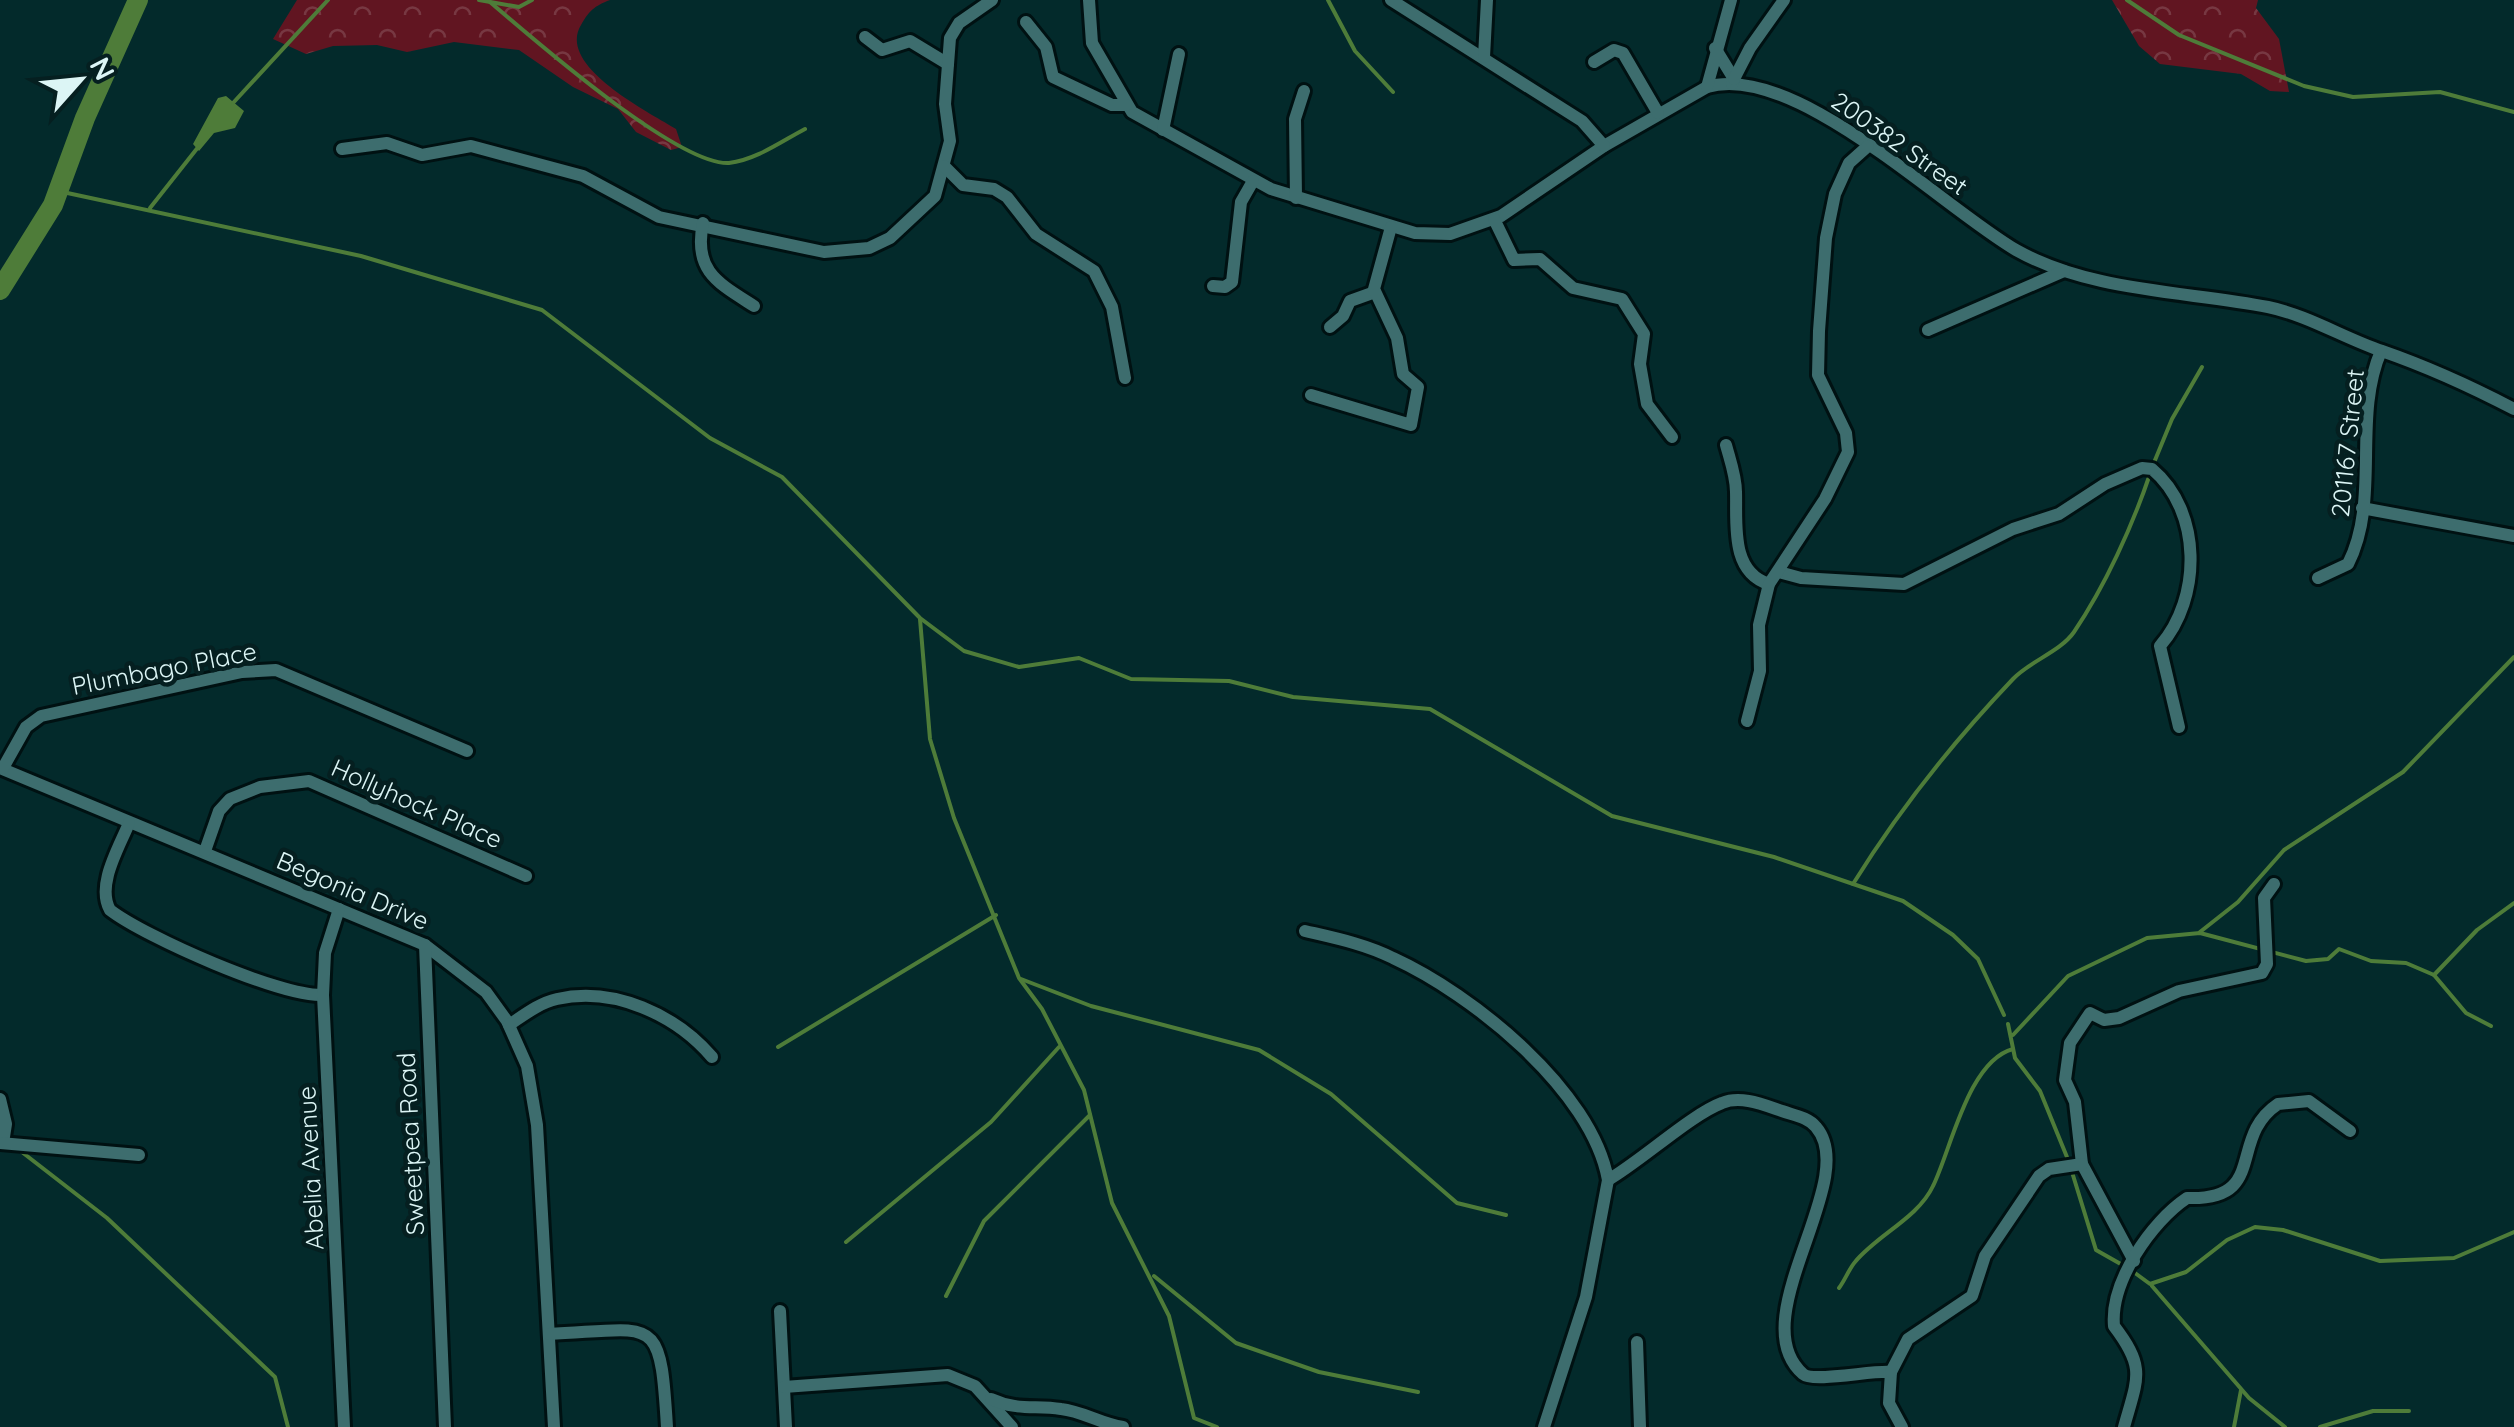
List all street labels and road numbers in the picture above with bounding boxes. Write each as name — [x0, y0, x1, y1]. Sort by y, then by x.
street label: 200382 Street — [1826, 85, 1974, 201]
street label: 201167 Street — [2324, 367, 2370, 519]
street label: Plumbago Place — [69, 635, 259, 701]
street label: Hollyhock Place — [327, 751, 507, 855]
street label: Begonia Drive — [272, 844, 434, 936]
street label: Sweetpea Road — [390, 1052, 430, 1236]
street label: Abelia Avenue — [290, 1085, 330, 1251]

